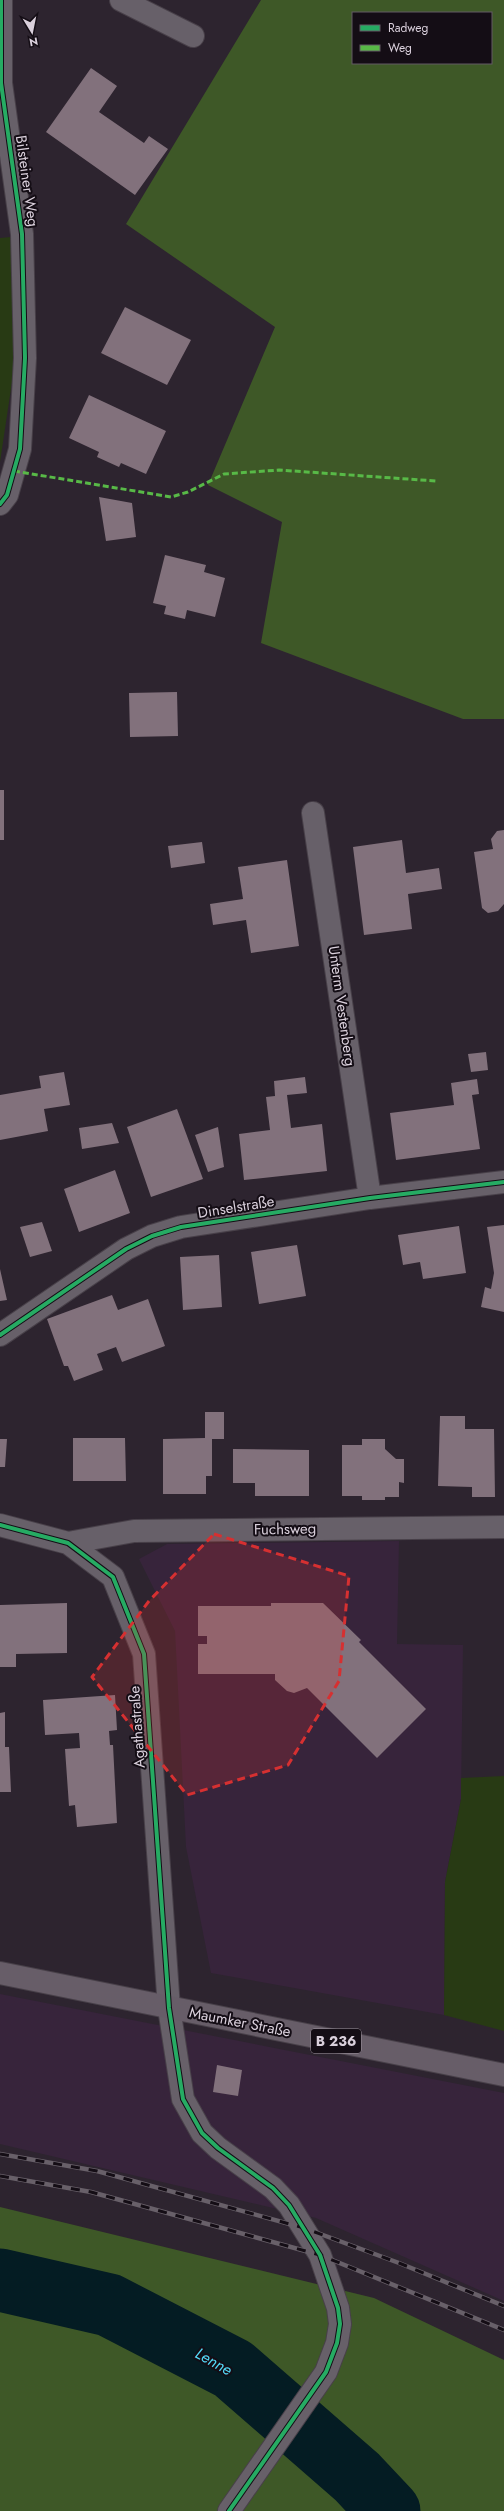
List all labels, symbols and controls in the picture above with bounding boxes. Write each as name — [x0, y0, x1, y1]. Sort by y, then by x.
north arrow — [12, 12, 52, 52]
legend — [352, 12, 492, 64]
text: Radweg — [388, 19, 428, 37]
text: N — [28, 33, 39, 50]
text: Weg — [388, 39, 412, 57]
street label: Bilsteiner Weg — [10, 134, 44, 228]
street label: Unterm Vestenberg — [323, 944, 361, 1068]
street label: Dinselstraße — [196, 1190, 276, 1224]
street label: Fuchsweg — [254, 1517, 316, 1541]
street label: Agathastraße — [123, 1685, 151, 1769]
street label: Maumker Straße — [187, 2001, 293, 2043]
road number: B 236 — [311, 2029, 361, 2053]
water label: Lenne — [191, 2342, 237, 2381]

